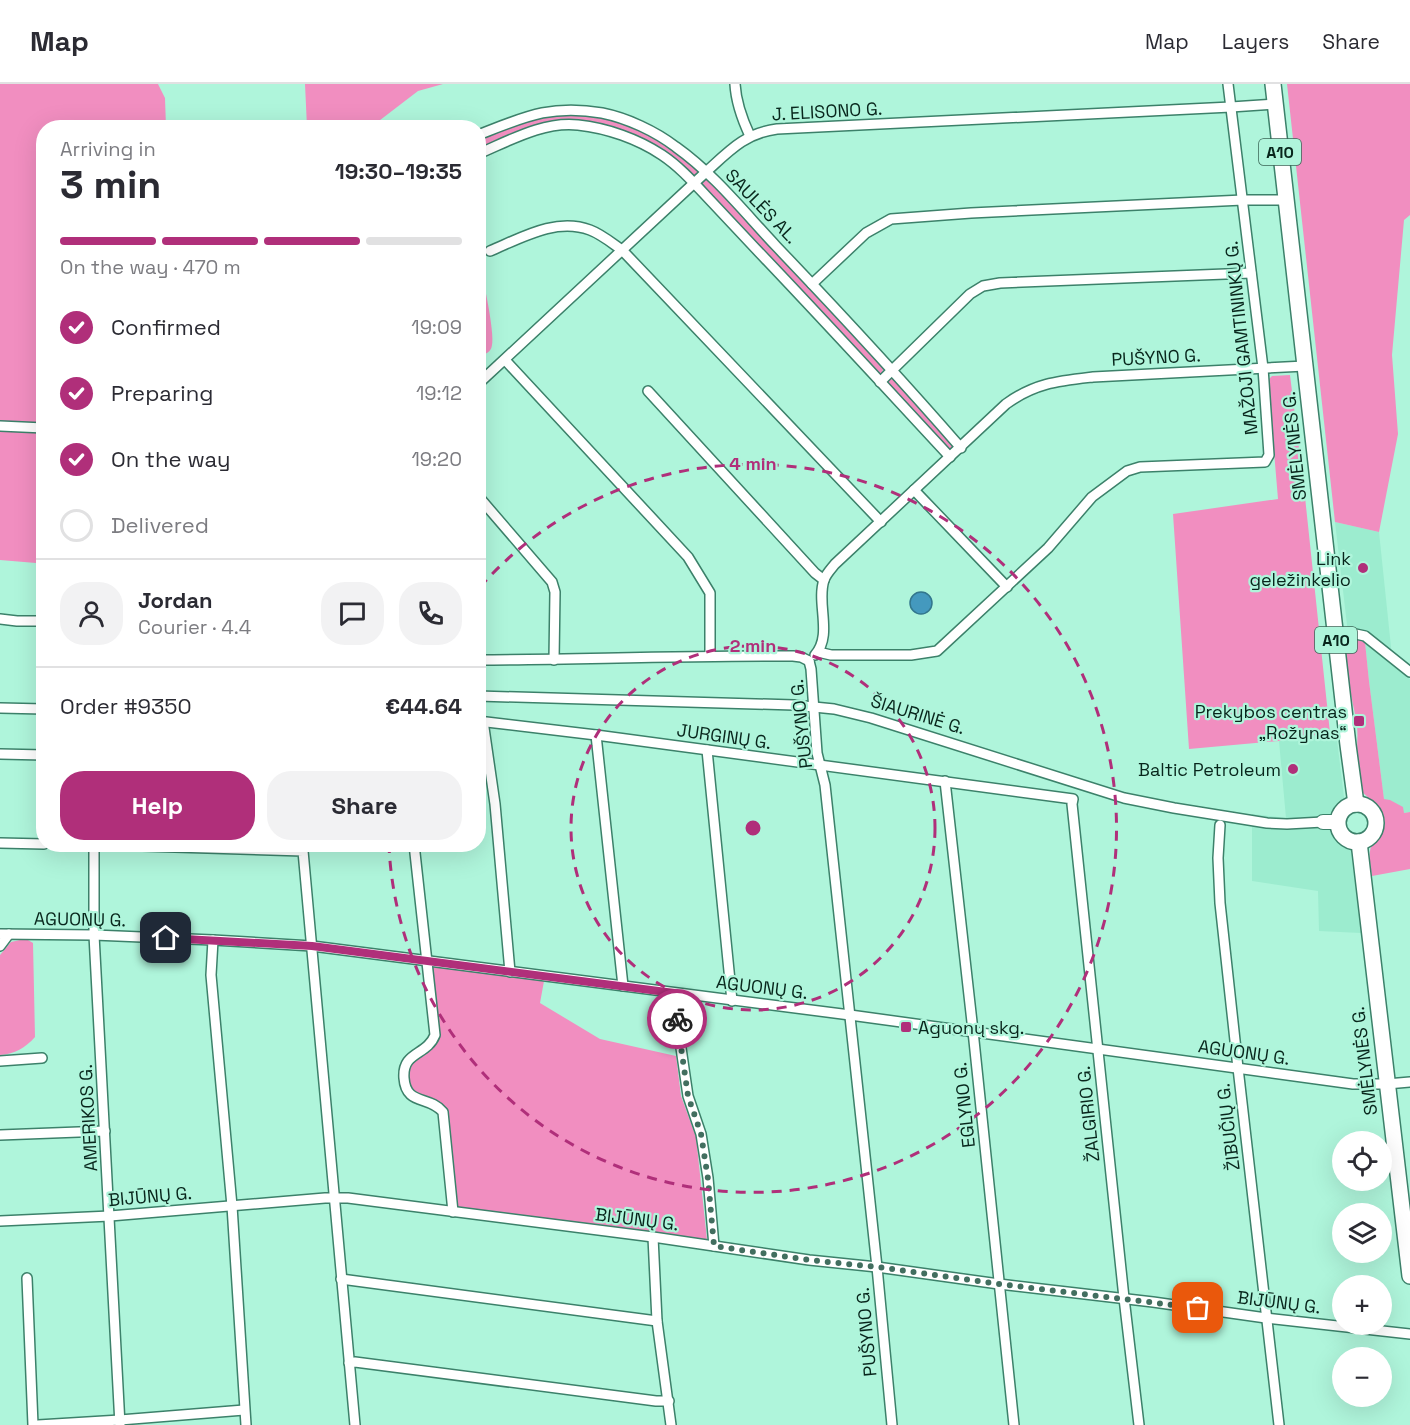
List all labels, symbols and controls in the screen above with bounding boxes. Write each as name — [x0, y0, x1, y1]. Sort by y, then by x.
text: Map — [30, 23, 89, 59]
text: Map — [1145, 28, 1189, 55]
text: Layers — [1222, 28, 1289, 55]
text: Share — [1322, 28, 1380, 55]
street label: J. ELISONO G. — [771, 97, 883, 125]
text: Arriving in — [60, 136, 156, 162]
road number: A10 — [1259, 139, 1301, 165]
text: 19:30–19:35 — [335, 157, 462, 185]
text: 3 min — [60, 160, 161, 209]
street label: SAULĖS AL. — [721, 164, 803, 248]
street label: MAŽOJI GAMTININKŲ G. — [1219, 240, 1263, 436]
text: On the way · 470 m — [60, 254, 241, 280]
icon: check — [60, 311, 93, 344]
text: Confirmed — [111, 313, 221, 341]
text: 19:09 — [411, 314, 462, 340]
street label: PUŠYNO G. — [1111, 343, 1201, 371]
icon: check — [60, 377, 93, 410]
text: Preparing — [111, 379, 213, 407]
text: 19:12 — [416, 380, 462, 406]
street label: SMĖLYNĖS G. — [1277, 390, 1311, 502]
icon: check — [60, 443, 93, 476]
text: On the way — [111, 445, 230, 473]
text: 19:20 — [411, 446, 462, 472]
text: 4 min — [729, 452, 777, 475]
text: Delivered — [111, 511, 209, 539]
place label: Link geležinkelio — [1249, 547, 1351, 591]
marker: Link geležinkelio — [1356, 561, 1370, 575]
button: person — [60, 582, 123, 645]
button: chat — [321, 582, 384, 645]
button: phone — [399, 582, 462, 645]
text: Jordan — [138, 586, 213, 614]
text: Courier · 4.4 — [138, 614, 251, 640]
road number: A10 — [1315, 627, 1357, 653]
text: 2 min — [730, 634, 776, 657]
street label: PUŠYNO G. — [785, 678, 817, 770]
street label: ŠIAURINĖ G. — [868, 689, 968, 739]
text: Order #9350 — [60, 692, 192, 720]
text: €44.64 — [385, 692, 462, 720]
place label: Prekybos centras „Rožynas“ — [1195, 700, 1347, 744]
marker: Prekybos centras „Rožynas“ — [1352, 714, 1366, 728]
street label: JURGINŲ G. — [675, 718, 773, 754]
place label: Baltic Petroleum — [1138, 758, 1281, 781]
marker: Baltic Petroleum — [1286, 762, 1300, 776]
button: Help — [60, 771, 255, 840]
button: Share — [267, 771, 462, 840]
centre of rings — [743, 818, 763, 838]
street label: AGUONŲ G. — [34, 907, 126, 931]
pin — [140, 912, 191, 963]
icon: home — [149, 921, 182, 954]
street label: AGUONŲ G. — [715, 970, 809, 1004]
courier — [647, 989, 707, 1049]
icon: bike — [661, 1003, 694, 1036]
street label: SMĖLYNĖS G. — [1346, 1005, 1382, 1117]
place label: Aguonų skg. — [918, 1016, 1024, 1039]
marker: Aguonų skg. — [899, 1020, 913, 1034]
street label: AGUONŲ G. — [1197, 1034, 1291, 1070]
street label: EGLYNO G. — [948, 1061, 980, 1149]
street label: AMERIKOS G. — [74, 1064, 102, 1172]
street label: ŽALGIRIO G. — [1072, 1065, 1104, 1163]
street label: ŽIBUČIŲ G. — [1211, 1082, 1245, 1172]
map controls — [1332, 1131, 1392, 1407]
button: locate — [1332, 1131, 1392, 1191]
street label: BIJŪNŲ G. — [107, 1181, 193, 1211]
street label: BIJŪNŲ G. — [594, 1202, 680, 1236]
button: layers — [1332, 1203, 1392, 1263]
button: + — [1332, 1275, 1392, 1335]
pin — [1172, 1282, 1223, 1333]
street label: BIJŪNŲ G. — [1236, 1285, 1322, 1319]
street label: PUŠYNO G. — [851, 1286, 881, 1378]
icon: bag — [1181, 1291, 1214, 1324]
button: − — [1332, 1347, 1392, 1407]

